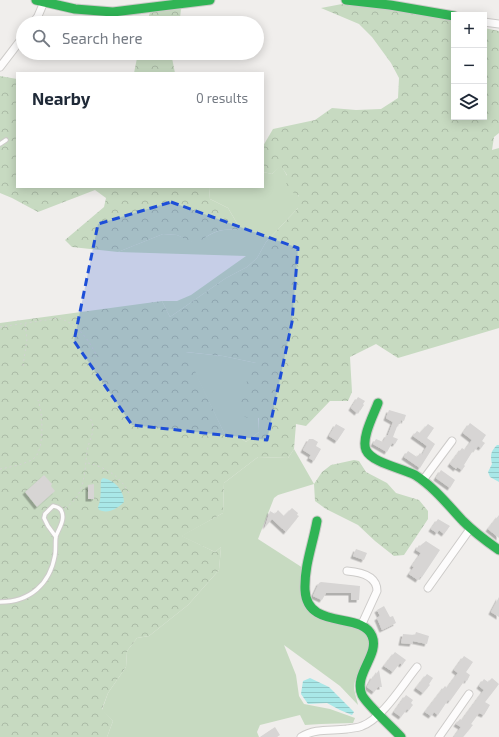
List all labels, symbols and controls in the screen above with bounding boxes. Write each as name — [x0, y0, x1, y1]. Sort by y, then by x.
map controls — [451, 12, 487, 120]
button: + — [451, 12, 487, 48]
search box — [16, 16, 264, 60]
icon: search — [30, 27, 52, 49]
text: Search here — [62, 29, 143, 47]
button: − — [451, 48, 487, 84]
button: layers — [451, 84, 487, 120]
text: Nearby — [32, 88, 90, 108]
text: 0 results — [196, 90, 248, 106]

